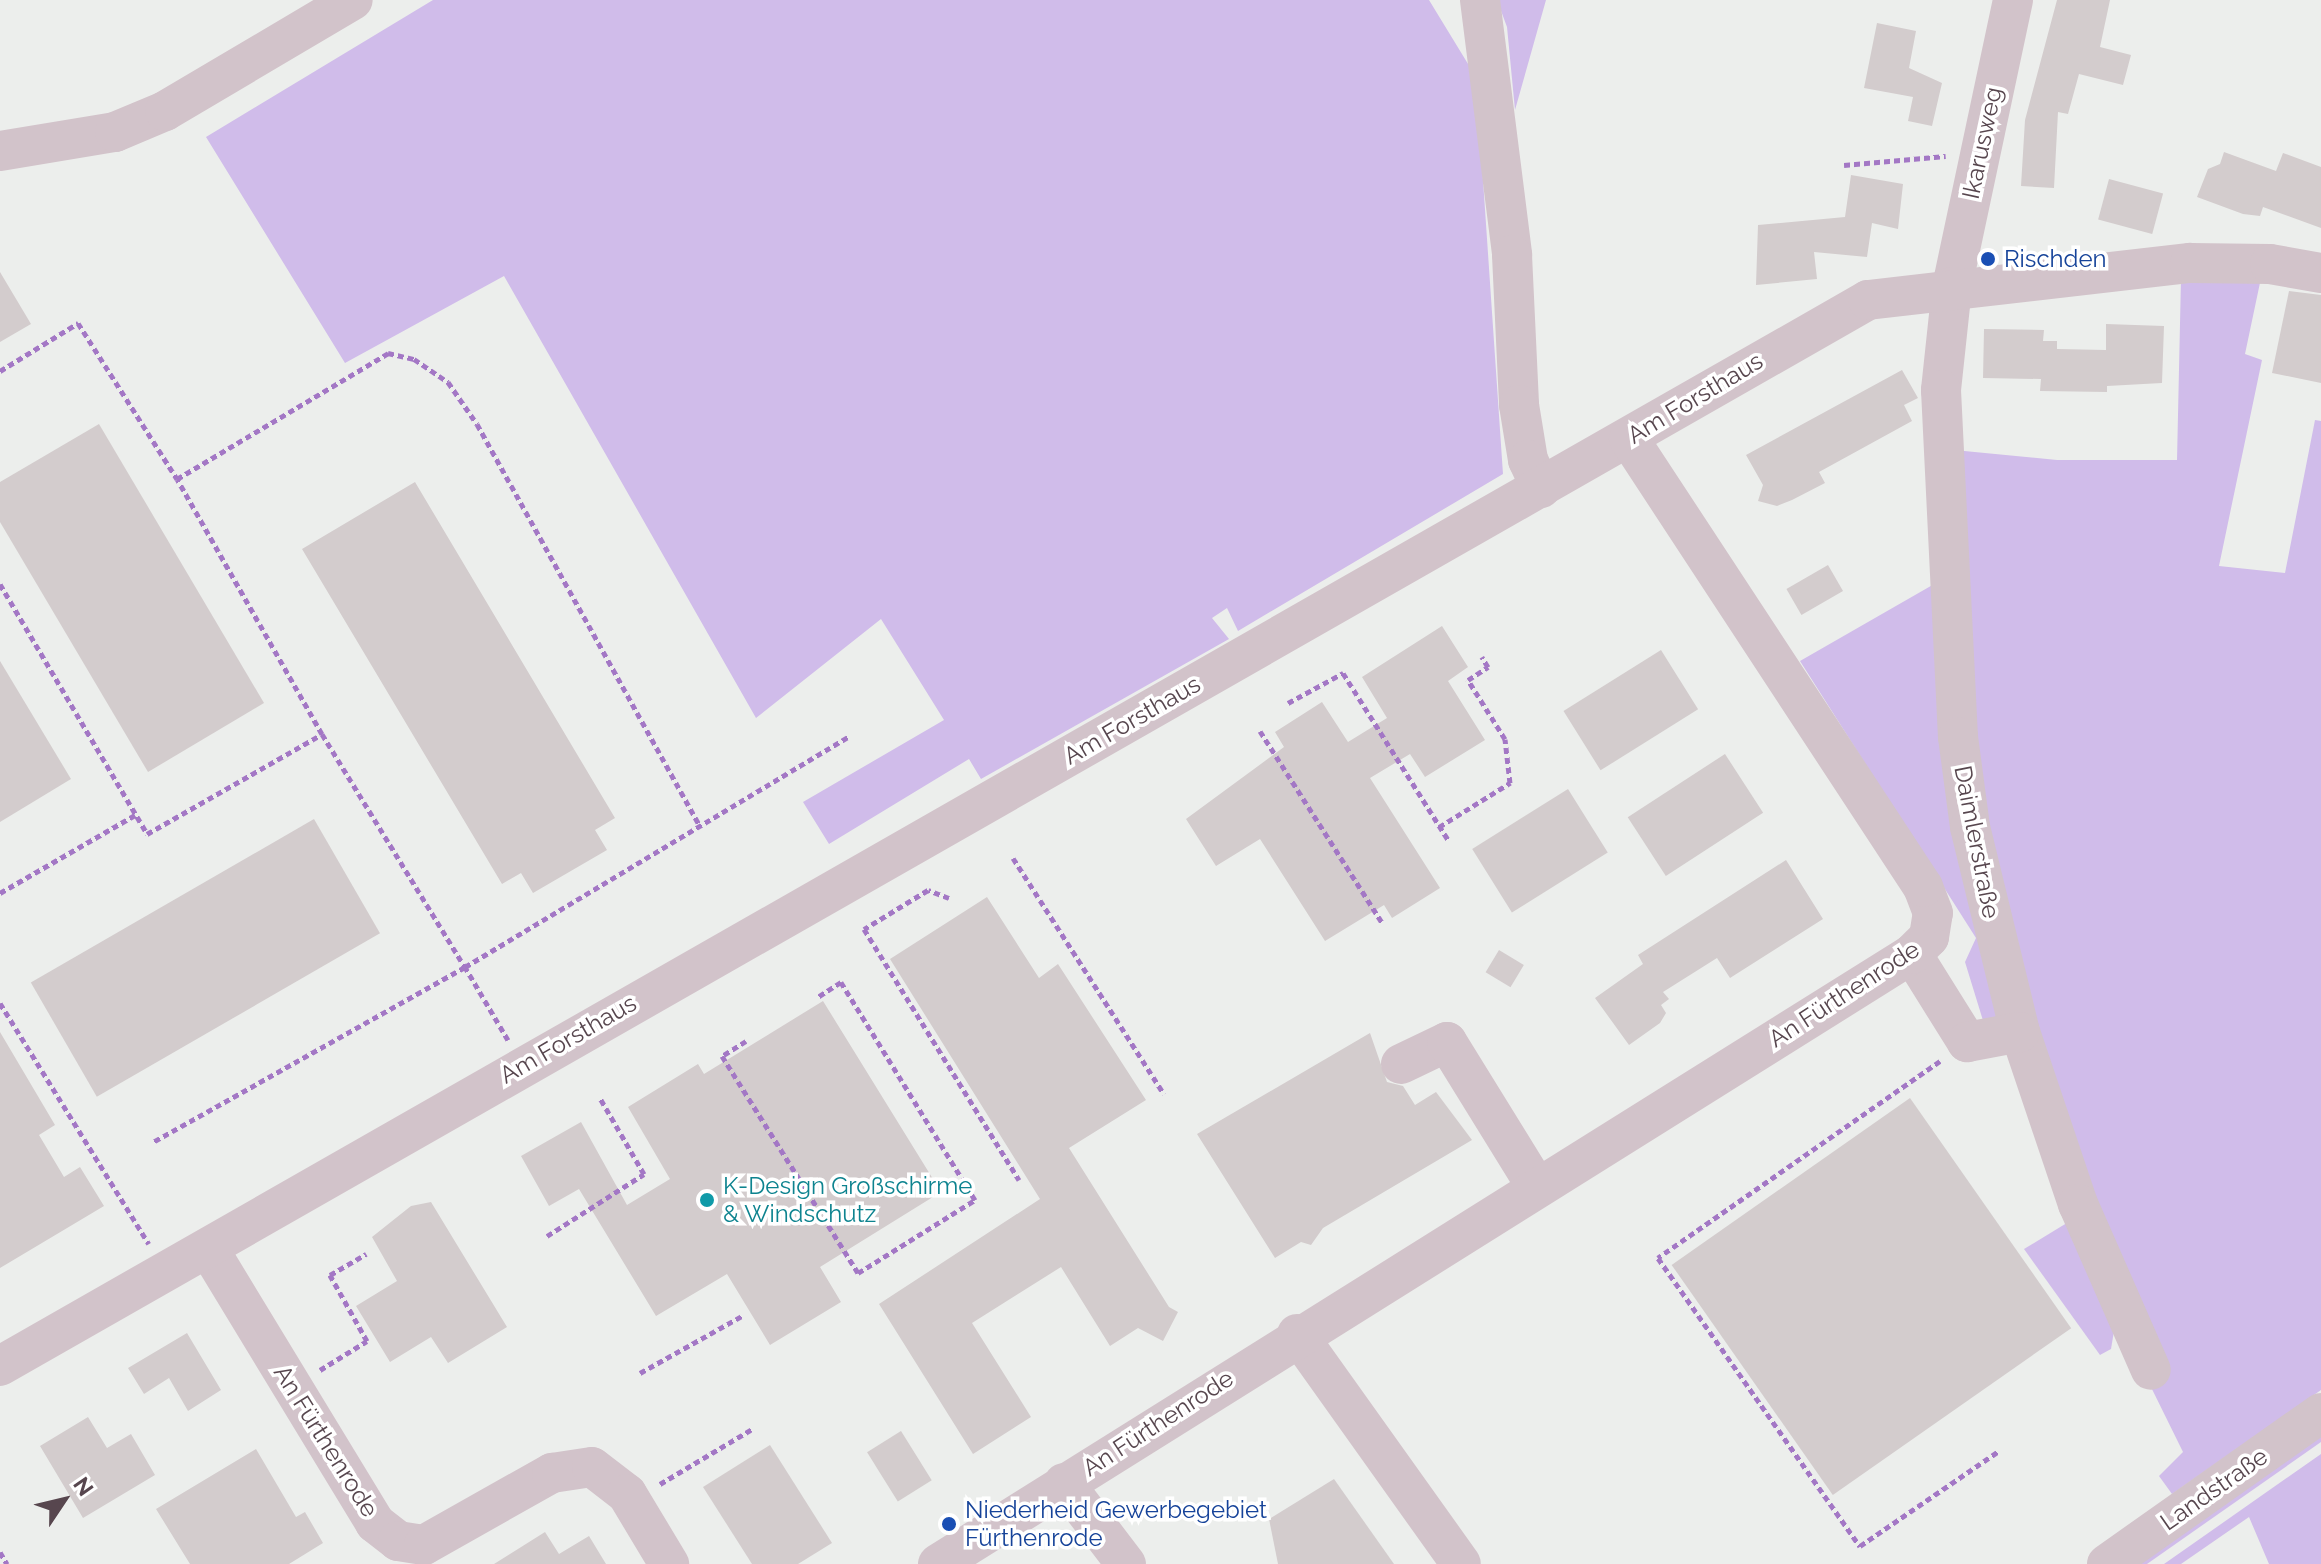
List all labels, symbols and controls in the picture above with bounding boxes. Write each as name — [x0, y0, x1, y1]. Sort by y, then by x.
street label: Ikarusweg — [1956, 84, 2008, 202]
place label: Rischden — [2004, 245, 2107, 273]
marker: Rischden — [1979, 250, 1997, 268]
street label: Am Forsthaus — [1622, 346, 1768, 450]
street label: Am Forsthaus — [1059, 669, 1205, 771]
street label: Daimlerstraße — [1948, 763, 2006, 921]
street label: An Fürthenrode — [1763, 935, 1925, 1053]
street label: Am Forsthaus — [495, 988, 641, 1090]
place label: K-Design Großschirme & Windschutz — [723, 1172, 972, 1228]
marker: K-Design Großschirme & Windschutz — [698, 1191, 716, 1209]
street label: An Fürthenrode — [268, 1360, 384, 1522]
street label: An Fürthenrode — [1077, 1364, 1239, 1482]
street label: Landstraße — [2155, 1442, 2273, 1536]
north arrow — [24, 1460, 104, 1540]
text: N — [68, 1472, 99, 1501]
place label: Niederheid Gewerbegebiet Fürthenrode — [965, 1496, 1267, 1552]
marker: Niederheid Gewerbegebiet Fürthenrode — [940, 1515, 958, 1533]

